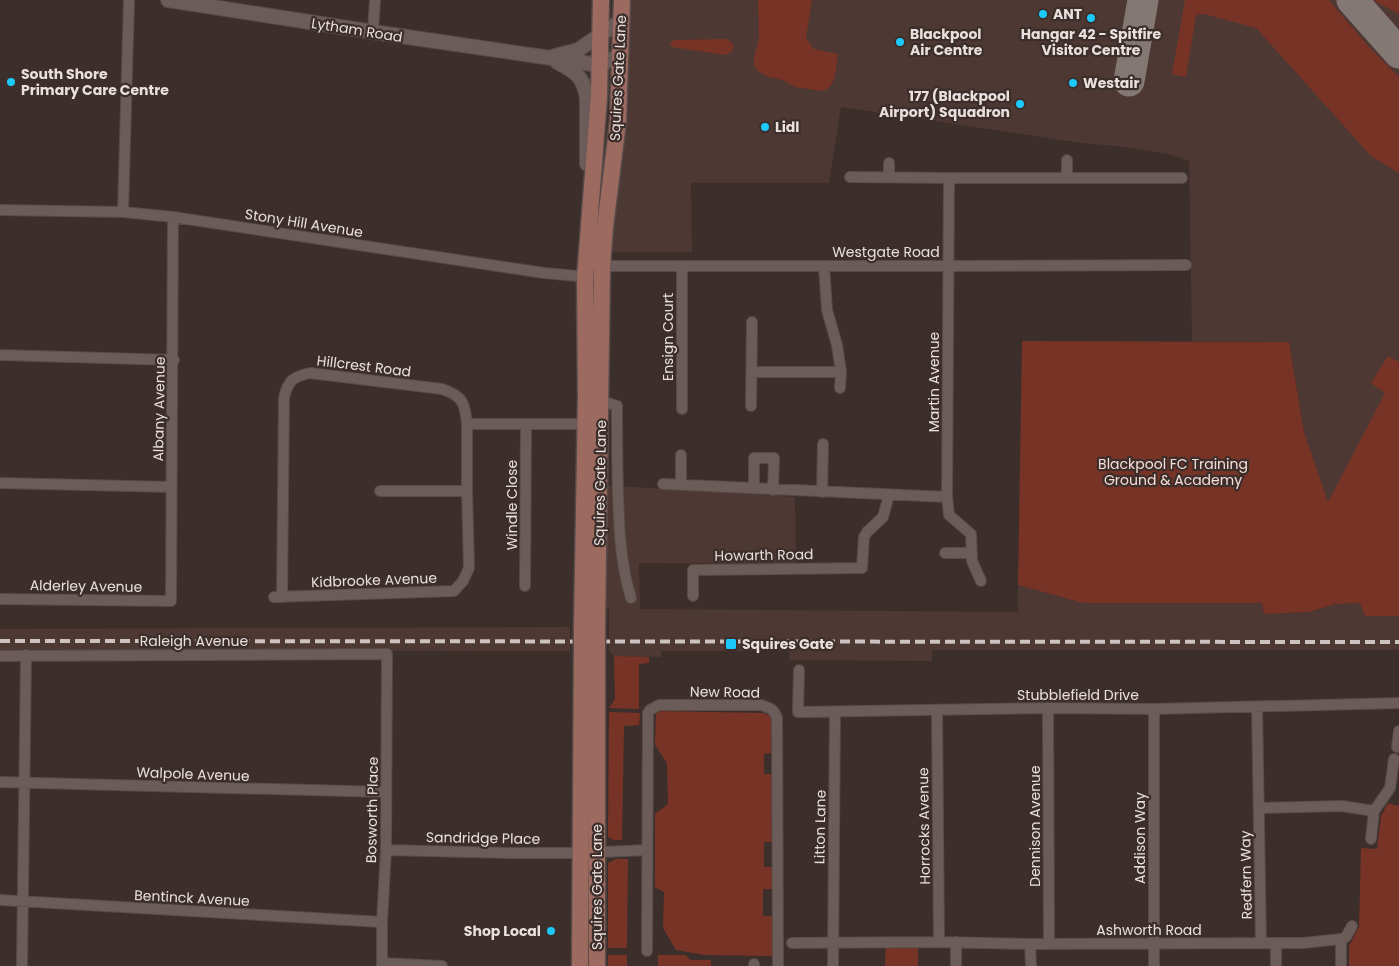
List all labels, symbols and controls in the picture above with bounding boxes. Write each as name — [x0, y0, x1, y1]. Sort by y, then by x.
place label: ANT — [1053, 4, 1082, 24]
marker: ANT — [1037, 8, 1049, 20]
marker: Hangar 42 - Spitfire Visitor Centre — [1085, 12, 1097, 24]
street label: Lytham Road — [310, 13, 404, 47]
street label: Squires Gate Lane — [605, 14, 631, 141]
place label: Blackpool Air Centre — [910, 24, 983, 60]
place label: Hangar 42 - Spitfire Visitor Centre — [1021, 24, 1162, 60]
marker: Blackpool Air Centre — [894, 36, 906, 48]
place label: South Shore Primary Care Centre — [21, 64, 169, 100]
place label: Westair — [1083, 73, 1139, 93]
marker: South Shore Primary Care Centre — [5, 76, 17, 88]
marker: Westair — [1067, 77, 1079, 89]
place label: 177 (Blackpool Airport) Squadron — [879, 86, 1010, 122]
marker: 177 (Blackpool Airport) Squadron — [1014, 98, 1026, 110]
place label: Lidl — [775, 117, 799, 137]
marker: Lidl — [759, 121, 771, 133]
street label: Stony Hill Avenue — [244, 204, 365, 242]
street label: Westgate Road — [832, 242, 940, 262]
street label: Ensign Court — [658, 293, 678, 381]
street label: Martin Avenue — [924, 331, 944, 432]
street label: Hillcrest Road — [316, 350, 412, 382]
street label: Albany Avenue — [148, 356, 170, 462]
street label: Squires Gate Lane — [589, 419, 611, 546]
park label: Blackpool FC Training Ground & Academy — [1098, 454, 1248, 490]
street label: Windle Close — [502, 459, 522, 550]
street label: Howarth Road — [714, 544, 814, 566]
street label: Kidbrooke Avenue — [311, 568, 438, 592]
street label: Alderley Avenue — [30, 575, 143, 597]
street label: Raleigh Avenue — [140, 631, 248, 651]
place label: Squires Gate — [742, 634, 834, 654]
marker: Squires Gate — [724, 637, 738, 651]
street label: New Road — [690, 681, 760, 703]
street label: Stubblefield Drive — [1017, 685, 1139, 705]
street label: Bosworth Place — [361, 756, 383, 863]
street label: Walpole Avenue — [136, 762, 250, 786]
street label: Dennison Avenue — [1025, 765, 1045, 887]
street label: Horrocks Avenue — [913, 767, 935, 885]
street label: Litton Lane — [809, 789, 831, 864]
street label: Addison Way — [1130, 792, 1150, 884]
street label: Squires Gate Lane — [587, 824, 607, 950]
street label: Sandridge Place — [426, 827, 541, 849]
street label: Redfern Way — [1235, 830, 1257, 920]
street label: Bentinck Avenue — [134, 885, 251, 911]
street label: Ashworth Road — [1096, 920, 1202, 940]
place label: Shop Local — [464, 921, 541, 941]
marker: Shop Local — [545, 925, 557, 937]

